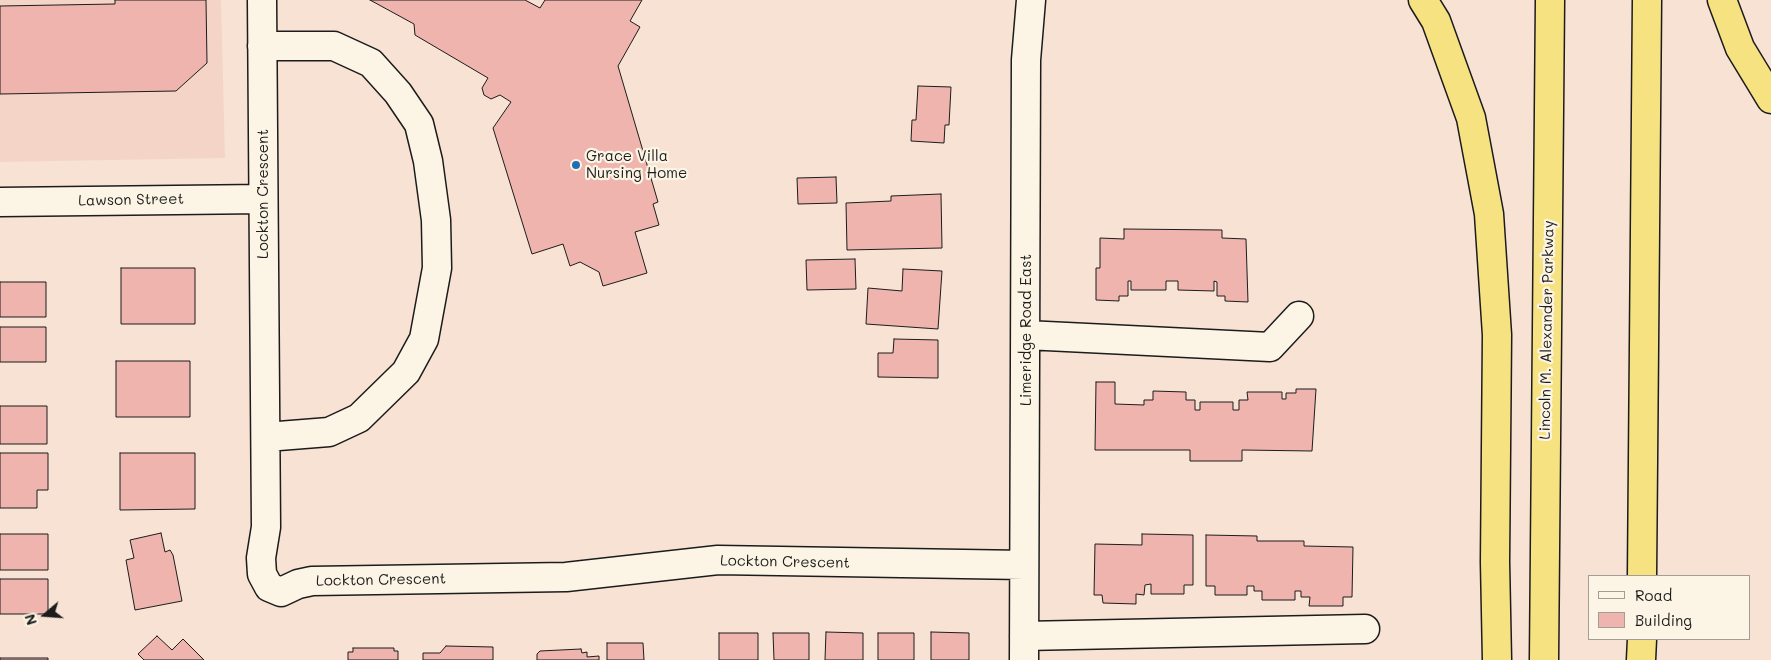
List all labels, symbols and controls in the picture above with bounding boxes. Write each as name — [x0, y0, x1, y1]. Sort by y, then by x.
street label: Lockton Crescent — [254, 129, 272, 259]
place label: Grace Villa Nursing Home — [586, 147, 687, 182]
marker: Grace Villa Nursing Home — [570, 159, 582, 171]
street label: Lawson Street — [78, 190, 184, 210]
street label: Lincoln M. Alexander Parkway — [1536, 220, 1558, 440]
street label: Limeridge Road East — [1017, 254, 1035, 406]
street label: Lockton Crescent — [720, 552, 850, 572]
street label: Lockton Crescent — [316, 570, 446, 590]
legend — [1588, 575, 1751, 640]
text: Road — [1635, 585, 1672, 605]
north arrow — [20, 590, 70, 640]
text: Building — [1635, 610, 1692, 630]
text: N — [20, 612, 41, 628]

